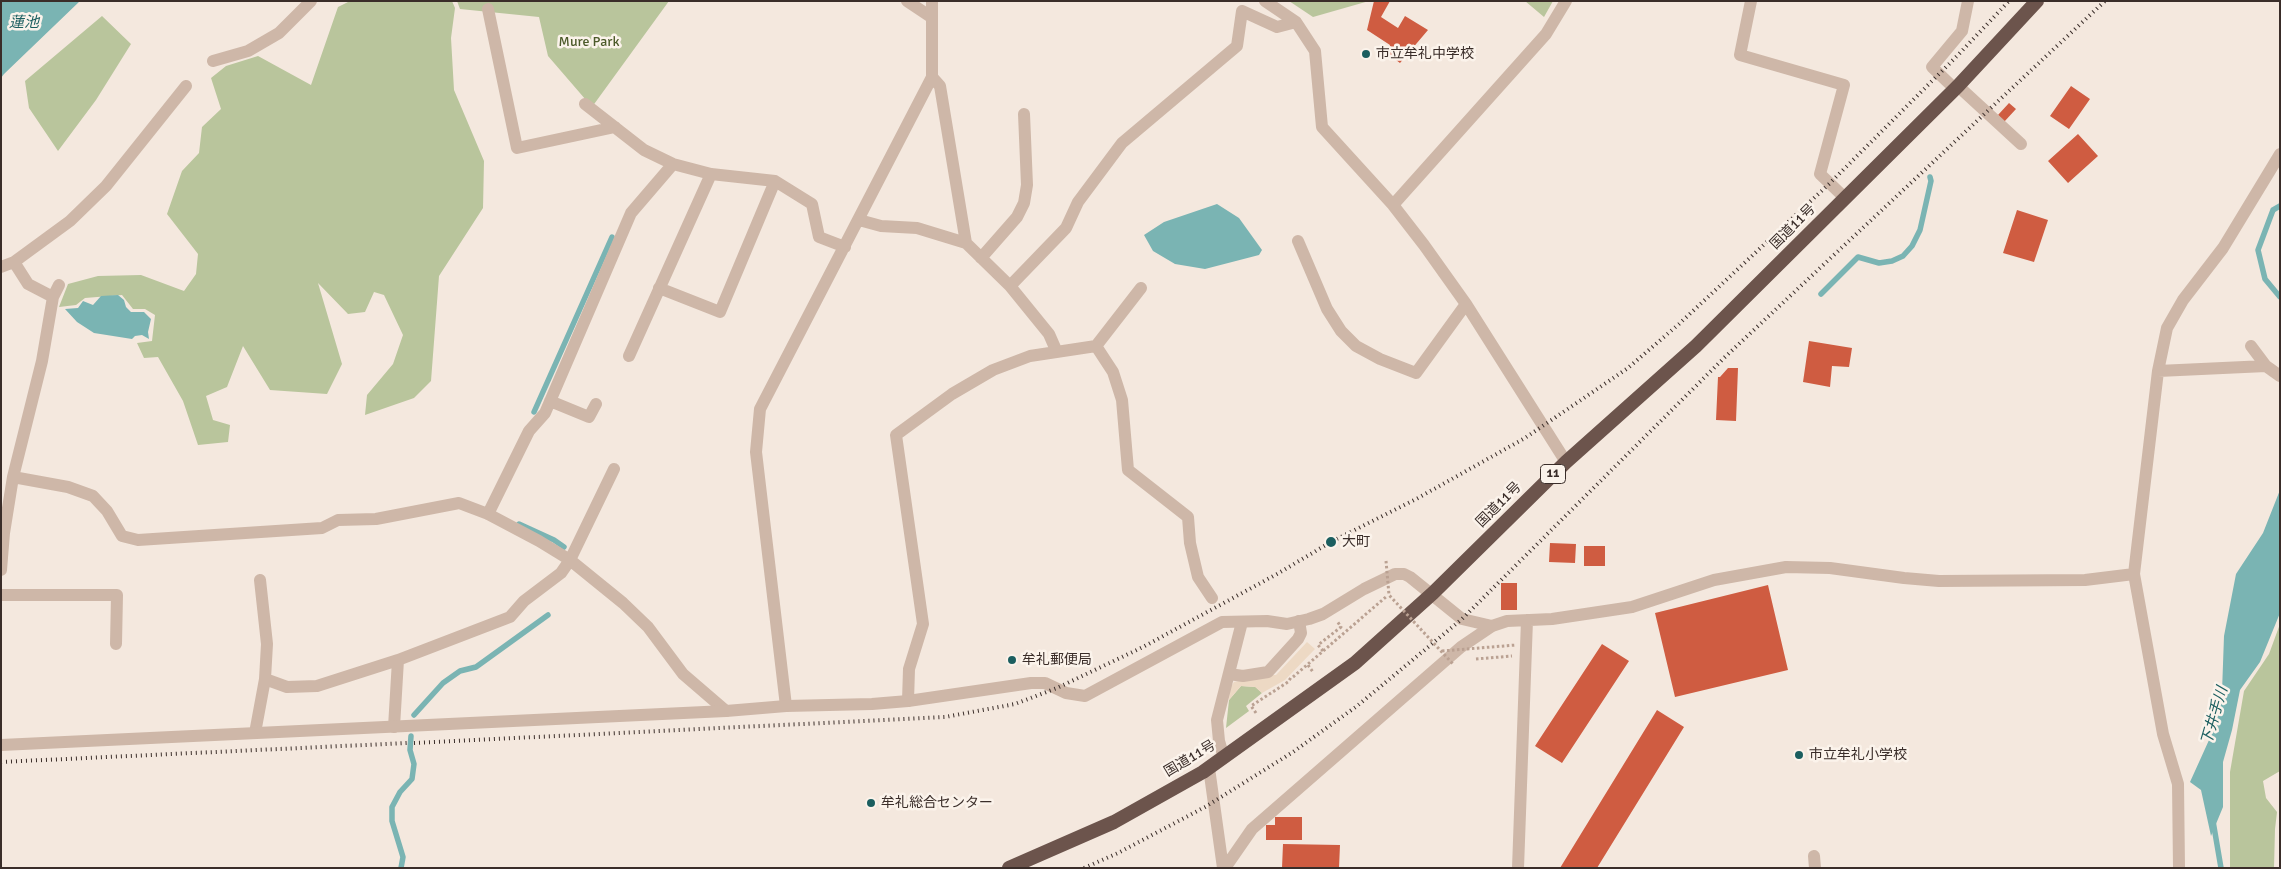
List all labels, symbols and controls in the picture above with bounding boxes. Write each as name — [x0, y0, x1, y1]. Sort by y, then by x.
water label: 蓮池 — [9, 14, 39, 32]
park label: Mure Park — [559, 34, 619, 50]
place label: 市立牟礼中学校 — [1376, 46, 1474, 62]
marker: 市立牟礼中学校 — [1360, 48, 1372, 60]
street label: 国道11号 — [1767, 201, 1819, 253]
road number: 11 — [1540, 464, 1566, 484]
street label: 国道11号 — [1473, 479, 1525, 531]
place label: 大町 — [1342, 534, 1370, 550]
marker: 大町 — [1324, 535, 1338, 549]
place label: 牟礼郵便局 — [1022, 652, 1092, 668]
marker: 牟礼郵便局 — [1006, 654, 1018, 666]
water label: 下井手川 — [2198, 685, 2232, 747]
street label: 国道11号 — [1161, 737, 1219, 781]
place label: 市立牟礼小学校 — [1809, 747, 1907, 763]
marker: 市立牟礼小学校 — [1793, 749, 1805, 761]
place label: 牟礼総合センター — [881, 795, 993, 811]
marker: 牟礼総合センター — [865, 797, 877, 809]

